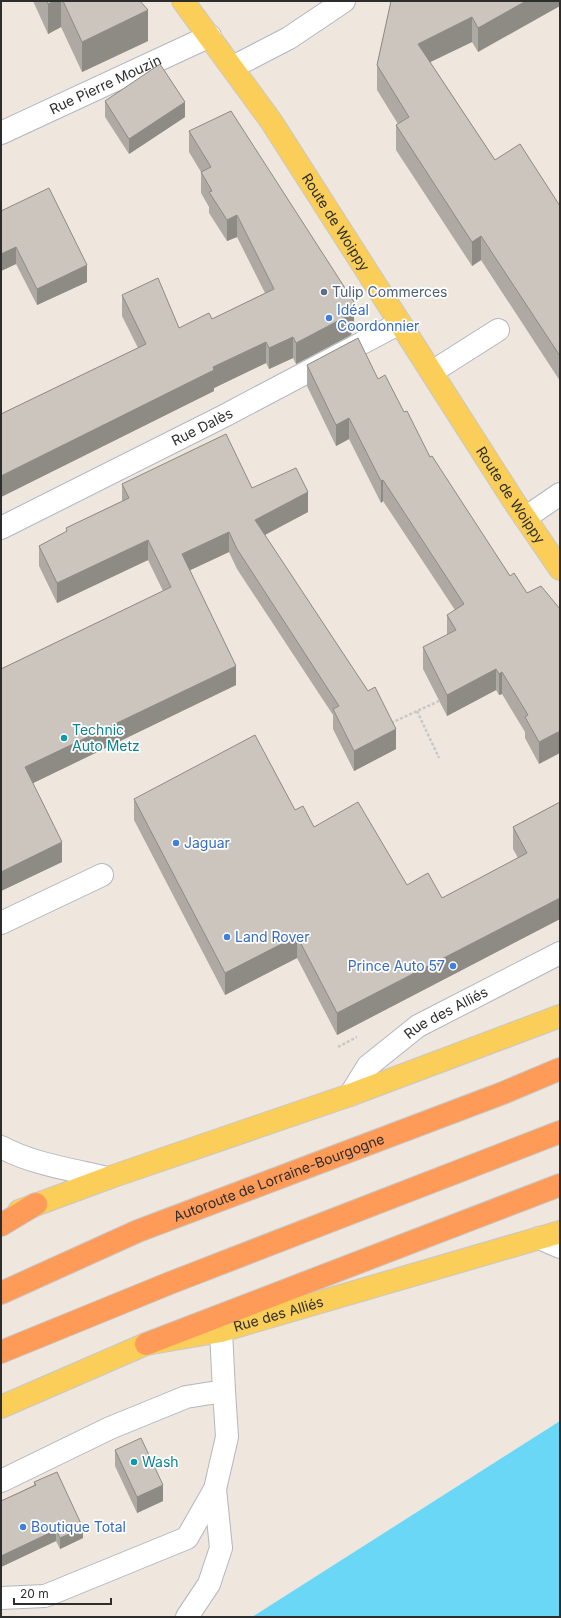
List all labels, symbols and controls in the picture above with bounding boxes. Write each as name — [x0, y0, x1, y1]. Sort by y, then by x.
street label: Rue Pierre Mouzin — [46, 51, 164, 117]
street label: Route de Woippy — [299, 170, 374, 274]
place label: Tulip Commerces — [332, 283, 447, 300]
marker: Tulip Commerces — [319, 287, 329, 297]
place label: Idéal Coordonnier — [337, 301, 419, 334]
marker: Idéal Coordonnier — [324, 313, 334, 323]
street label: Rue Dalès — [168, 404, 235, 449]
street label: Route de Woippy — [473, 443, 549, 547]
place label: Technic Auto Metz — [72, 721, 140, 754]
marker: Technic Auto Metz — [59, 733, 69, 743]
place label: Jaguar — [184, 834, 230, 851]
marker: Jaguar — [171, 838, 181, 848]
place label: Land Rover — [235, 928, 310, 945]
marker: Land Rover — [222, 932, 232, 942]
place label: Prince Auto 57 — [348, 957, 445, 974]
marker: Prince Auto 57 — [448, 961, 458, 971]
street label: Rue des Alliés — [400, 983, 490, 1042]
street label: Autoroute de Lorraine-Bourgogne — [171, 1130, 386, 1225]
street label: Rue des Alliés — [231, 1293, 325, 1335]
place label: Wash — [142, 1453, 179, 1470]
marker: Wash — [129, 1457, 139, 1467]
place label: Boutique Total — [31, 1518, 126, 1535]
marker: Boutique Total — [18, 1522, 28, 1532]
scale bar — [14, 1580, 111, 1606]
text: 20 m — [20, 1586, 49, 1601]

